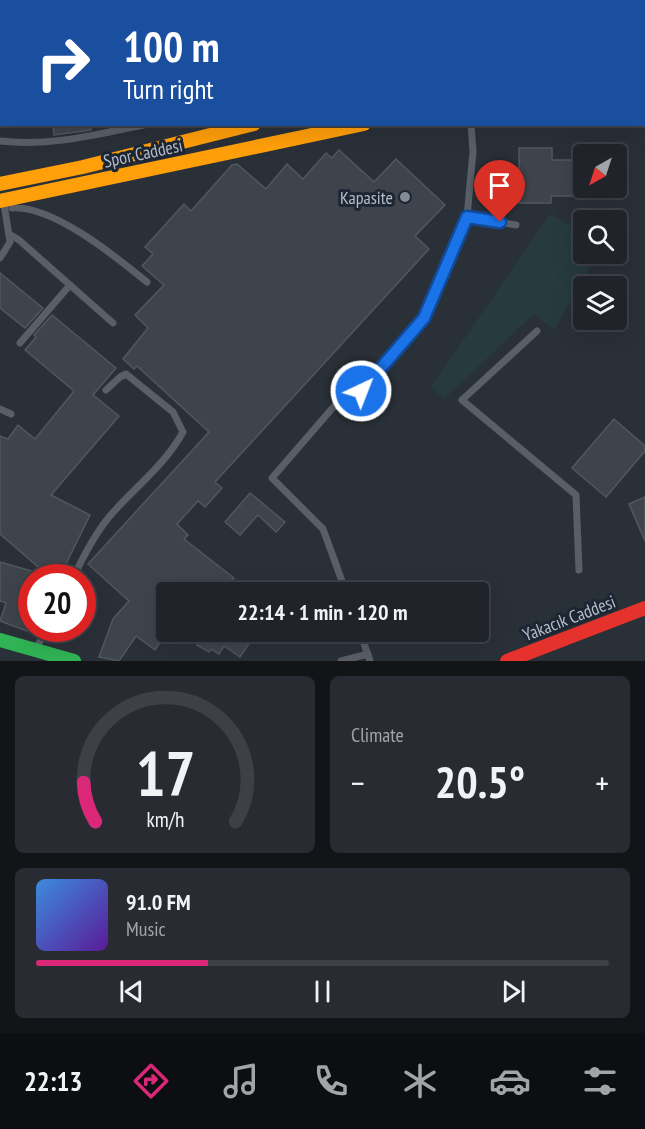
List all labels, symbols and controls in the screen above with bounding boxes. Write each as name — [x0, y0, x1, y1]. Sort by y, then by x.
text: 100 m — [123, 19, 220, 74]
icon: right — [24, 24, 102, 102]
text: Turn right — [123, 72, 214, 106]
street label: Spor Caddesi — [101, 133, 185, 173]
north arrow — [573, 144, 627, 198]
map controls — [573, 144, 627, 330]
pin — [474, 160, 525, 222]
icon: arrive — [483, 169, 516, 202]
place label: Kapasite — [340, 186, 393, 209]
marker: Kapasite — [398, 190, 412, 204]
button: search — [573, 210, 627, 264]
button: layers — [573, 276, 627, 330]
position arrow — [329, 359, 393, 423]
speed limit sign: 20 — [18, 564, 96, 642]
street label: Yakacık Caddesi — [519, 590, 619, 646]
text: 22:14 · 1 min · 120 m — [237, 598, 408, 626]
text: Climate — [351, 722, 404, 748]
text: 17 — [135, 732, 195, 813]
text: 20.5° — [435, 752, 525, 810]
text: − — [351, 761, 365, 804]
text: + — [595, 761, 609, 804]
text: km/h — [146, 805, 184, 833]
text: 91.0 FM — [126, 888, 191, 916]
text: Music — [126, 916, 166, 942]
icon: previous — [115, 975, 148, 1008]
icon: pause — [306, 975, 339, 1008]
icon: next — [497, 975, 530, 1008]
icon: directions — [130, 1060, 172, 1102]
icon: music — [220, 1060, 262, 1102]
icon: phone — [310, 1060, 352, 1102]
icon: climate — [399, 1060, 441, 1102]
icon: car — [489, 1060, 531, 1102]
icon: filters — [579, 1060, 621, 1102]
text: 22:13 — [24, 1064, 82, 1098]

